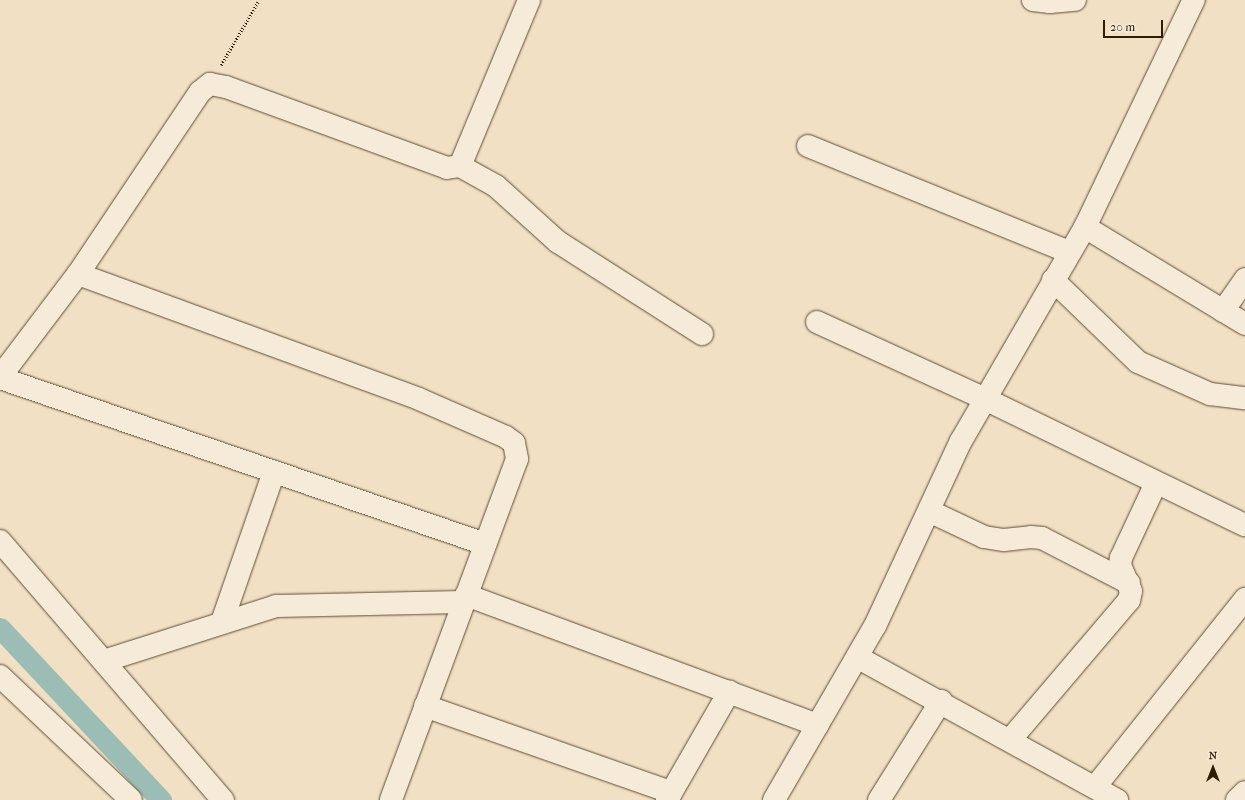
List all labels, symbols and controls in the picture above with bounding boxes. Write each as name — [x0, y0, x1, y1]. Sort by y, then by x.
scale bar — [1105, 12, 1165, 38]
text: 20 m — [1110, 20, 1135, 34]
north arrow — [1193, 748, 1233, 788]
text: N — [1209, 749, 1217, 762]

